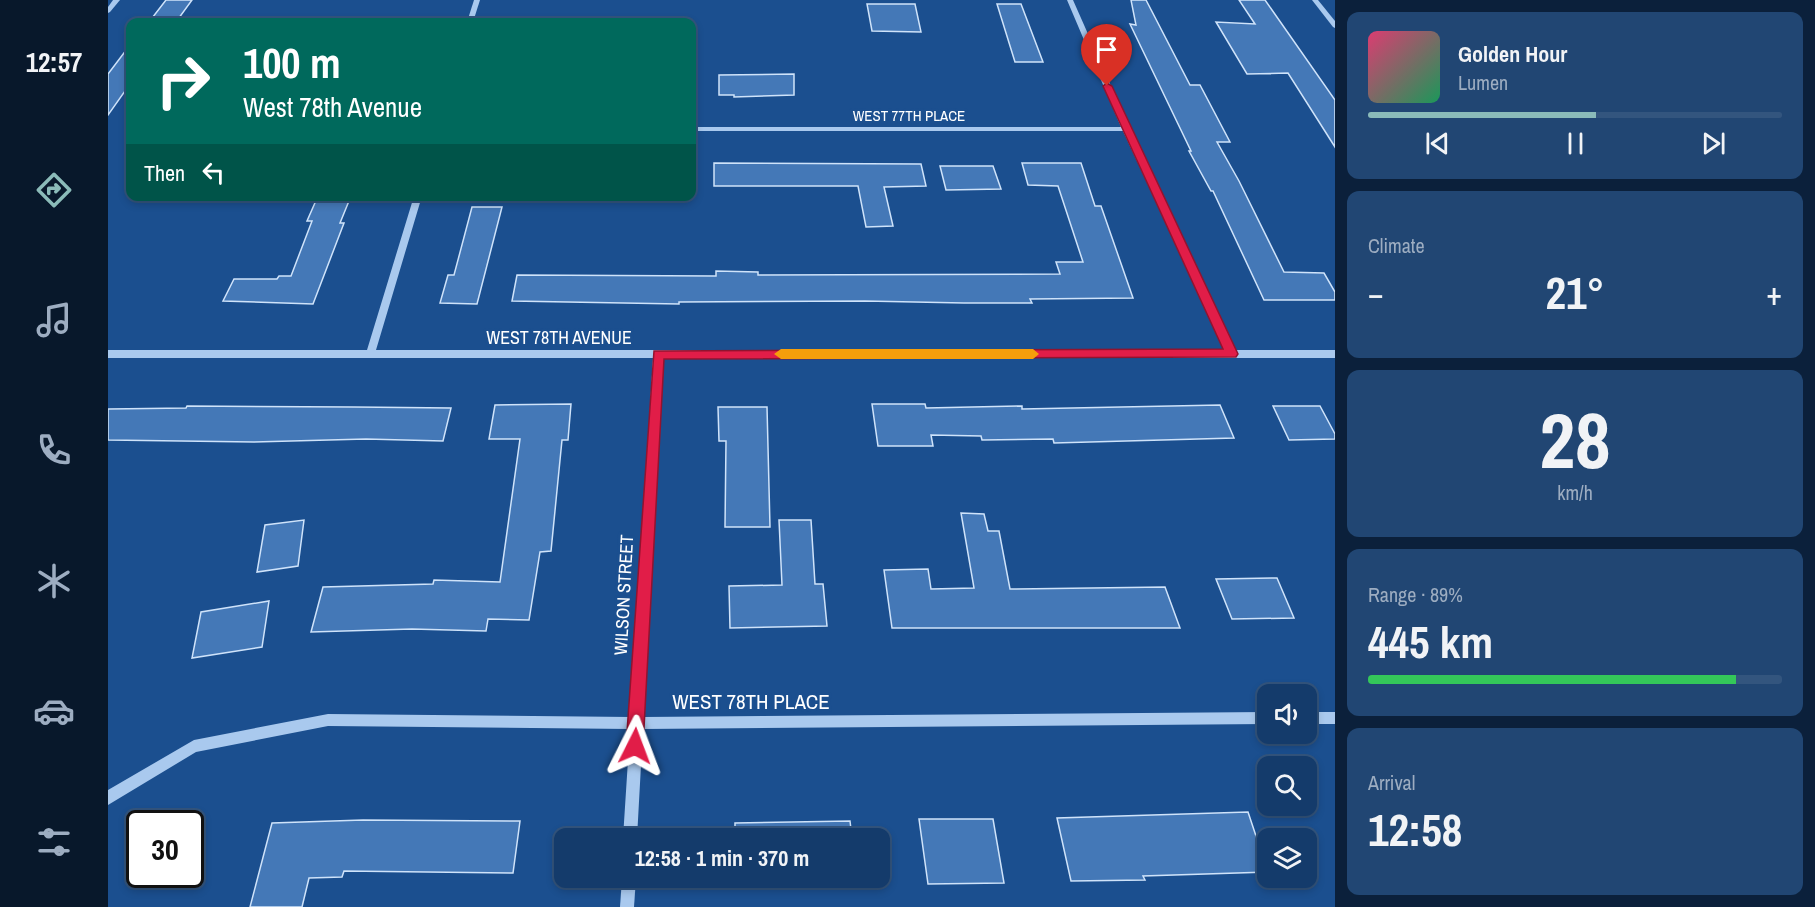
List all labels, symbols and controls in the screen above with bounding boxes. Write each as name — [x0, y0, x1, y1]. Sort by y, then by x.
pin — [1081, 24, 1132, 86]
icon: arrive — [1090, 33, 1123, 66]
text: 100 m — [243, 35, 341, 91]
text: Golden Hour — [1458, 39, 1567, 69]
icon: right — [144, 42, 222, 120]
text: 12:57 — [26, 44, 82, 80]
text: Lumen — [1458, 69, 1508, 96]
text: West 78th Avenue — [243, 89, 422, 125]
street label: WEST 77TH PLACE — [853, 105, 965, 126]
icon: previous — [1421, 127, 1454, 160]
icon: pause — [1559, 127, 1592, 160]
icon: next — [1697, 127, 1730, 160]
icon: left — [197, 156, 230, 189]
text: Then — [144, 158, 185, 188]
icon: directions — [33, 169, 75, 211]
text: Climate — [1368, 232, 1425, 259]
text: 21° — [1545, 262, 1605, 323]
text: − — [1368, 271, 1384, 315]
text: + — [1766, 271, 1782, 315]
icon: music — [33, 299, 75, 341]
street label: WEST 78TH AVENUE — [486, 325, 632, 350]
text: 28 — [1539, 387, 1611, 492]
icon: phone — [33, 429, 75, 471]
text: km/h — [1557, 479, 1593, 506]
street label: WILSON STREET — [608, 534, 639, 656]
icon: climate — [33, 560, 75, 602]
text: Range · 89% — [1368, 581, 1463, 608]
text: 445 km — [1368, 611, 1493, 672]
map controls — [1257, 684, 1317, 888]
button: sound — [1257, 684, 1317, 744]
street label: WEST 78TH PLACE — [672, 687, 830, 716]
icon: car — [33, 690, 75, 732]
position arrow — [603, 714, 667, 778]
button: search — [1257, 756, 1317, 816]
text: Arrival — [1368, 769, 1415, 796]
text: 12:58 — [1368, 799, 1462, 860]
speed limit sign: 30 — [126, 810, 204, 888]
icon: filters — [33, 821, 75, 863]
button: layers — [1257, 828, 1317, 888]
text: 12:58 · 1 min · 370 m — [635, 843, 809, 873]

